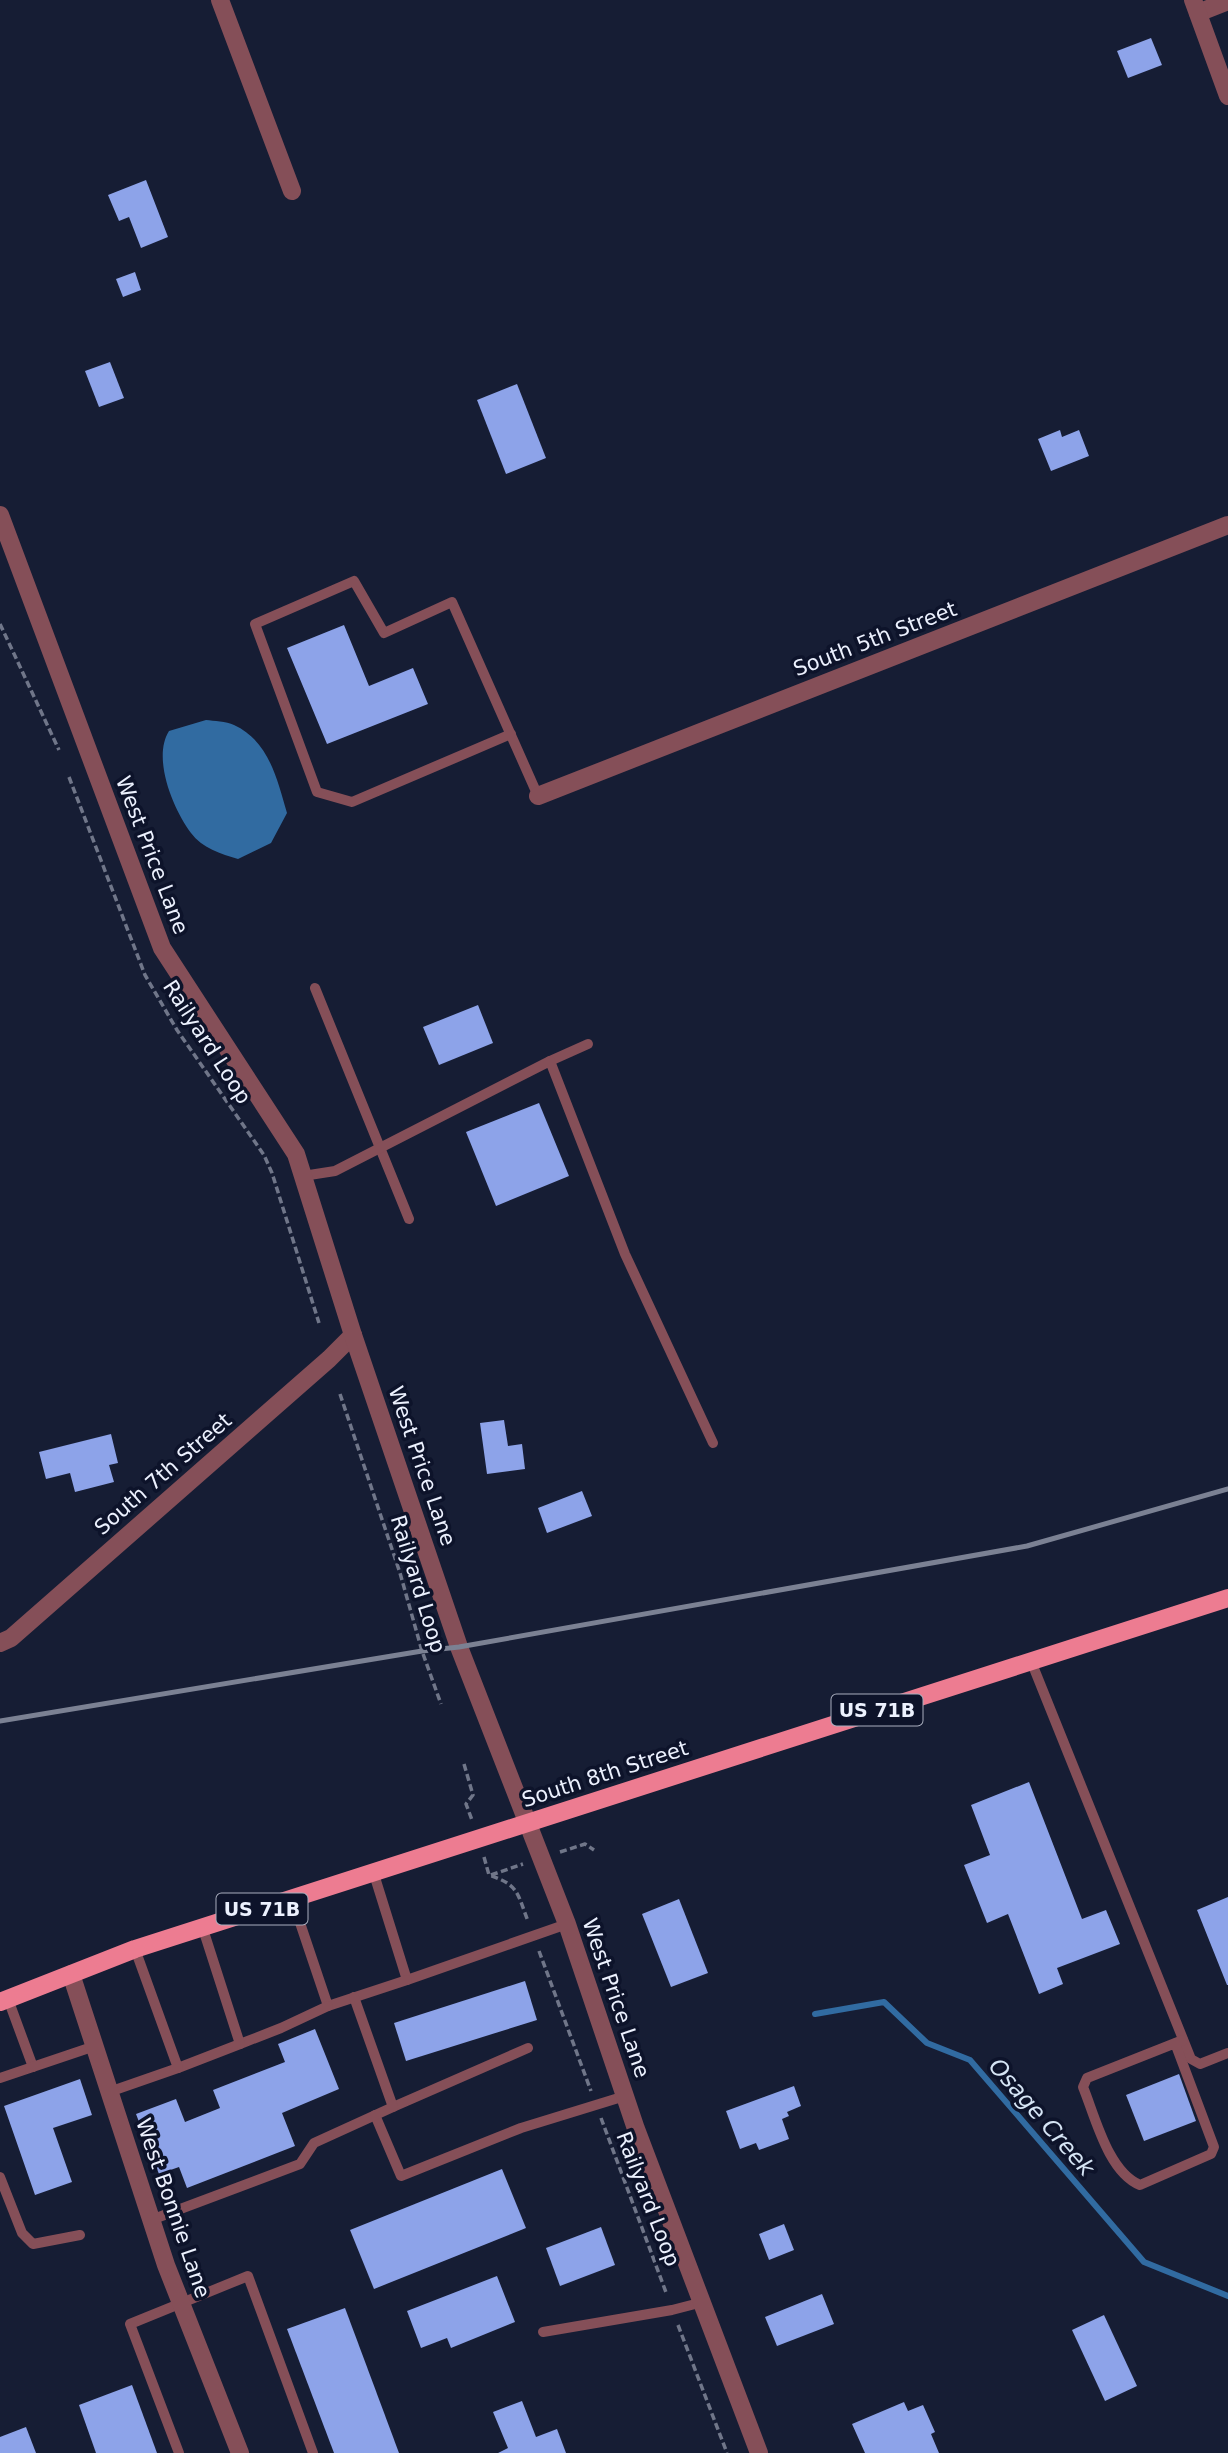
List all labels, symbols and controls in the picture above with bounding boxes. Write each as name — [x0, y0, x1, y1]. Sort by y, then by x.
street label: South 5th Street — [790, 597, 960, 681]
street label: West Price Lane — [111, 773, 193, 937]
street label: Railyard Loop — [158, 976, 256, 1108]
street label: West Price Lane — [383, 1383, 461, 1549]
street label: South 7th Street — [90, 1408, 236, 1540]
street label: Railyard Loop — [386, 1512, 450, 1656]
road number: US 71B — [832, 1694, 922, 1726]
street label: South 8th Street — [519, 1736, 691, 1812]
road number: US 71B — [216, 1894, 308, 1924]
street label: West Price Lane — [577, 1915, 655, 2081]
water label: Osage Creek — [984, 2053, 1101, 2182]
street label: West Bonnie Lane — [131, 2115, 215, 2301]
street label: Railyard Loop — [611, 2128, 685, 2270]

